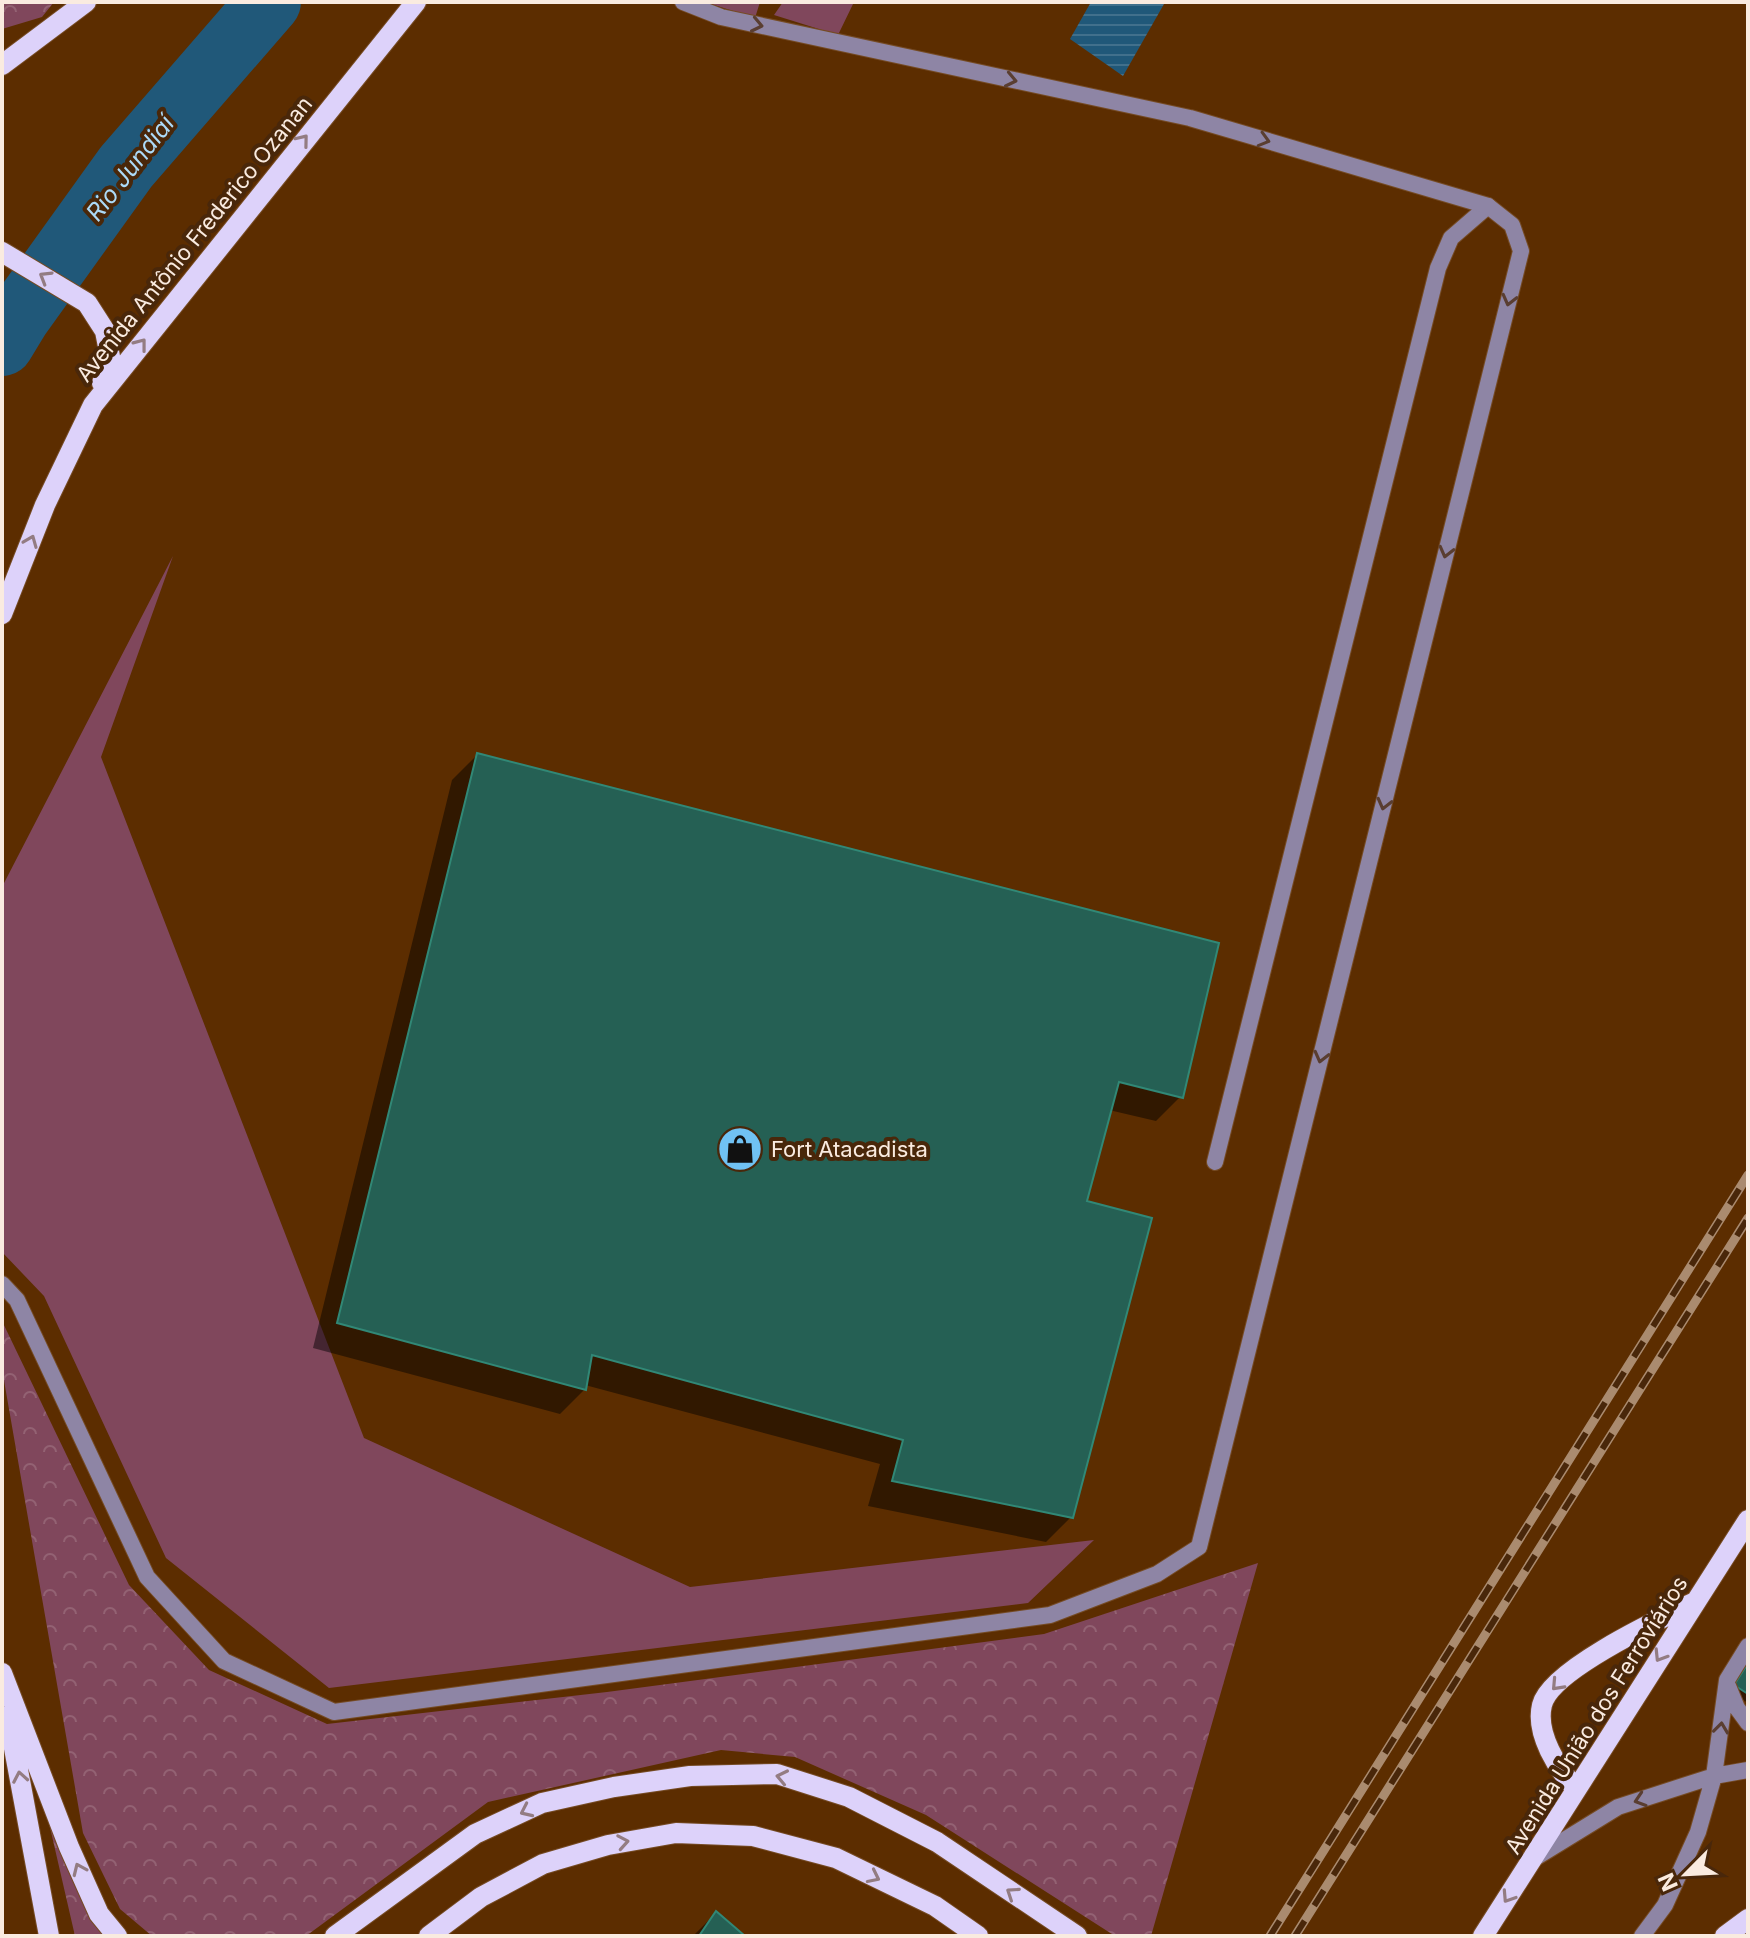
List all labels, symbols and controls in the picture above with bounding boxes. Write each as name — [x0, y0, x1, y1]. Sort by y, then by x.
one-way arrow — [750, 15, 764, 32]
one-way arrow — [1004, 71, 1017, 88]
street label: Avenida Antônio Frederico Ozanan — [71, 91, 317, 387]
water label: Rio Jundiaí — [80, 108, 181, 226]
one-way arrow — [1256, 131, 1270, 147]
one-way arrow — [293, 135, 308, 149]
one-way arrow — [39, 271, 54, 287]
one-way arrow — [1502, 292, 1519, 306]
one-way arrow — [132, 338, 146, 353]
one-way arrow — [21, 535, 38, 549]
one-way arrow — [1439, 545, 1456, 559]
one-way arrow — [1376, 797, 1393, 811]
one-way arrow — [1313, 1049, 1330, 1063]
shop icon: Fort Atacadista — [716, 1125, 764, 1173]
place label: Fort Atacadista — [771, 1136, 928, 1162]
street label: Avenida União dos Ferroviários — [1499, 1571, 1693, 1859]
one-way arrow — [1655, 1647, 1670, 1662]
one-way arrow — [1552, 1676, 1566, 1690]
one-way arrow — [1712, 1721, 1729, 1734]
one-way arrow — [775, 1769, 789, 1786]
one-way arrow — [12, 1770, 29, 1783]
one-way arrow — [1634, 1790, 1648, 1806]
one-way arrow — [520, 1801, 535, 1817]
north arrow — [1646, 1834, 1726, 1914]
one-way arrow — [616, 1835, 629, 1852]
one-way arrow — [72, 1863, 88, 1877]
one-way arrow — [866, 1867, 881, 1883]
text: N — [1652, 1869, 1683, 1895]
one-way arrow — [1007, 1887, 1021, 1902]
one-way arrow — [1503, 1889, 1518, 1903]

